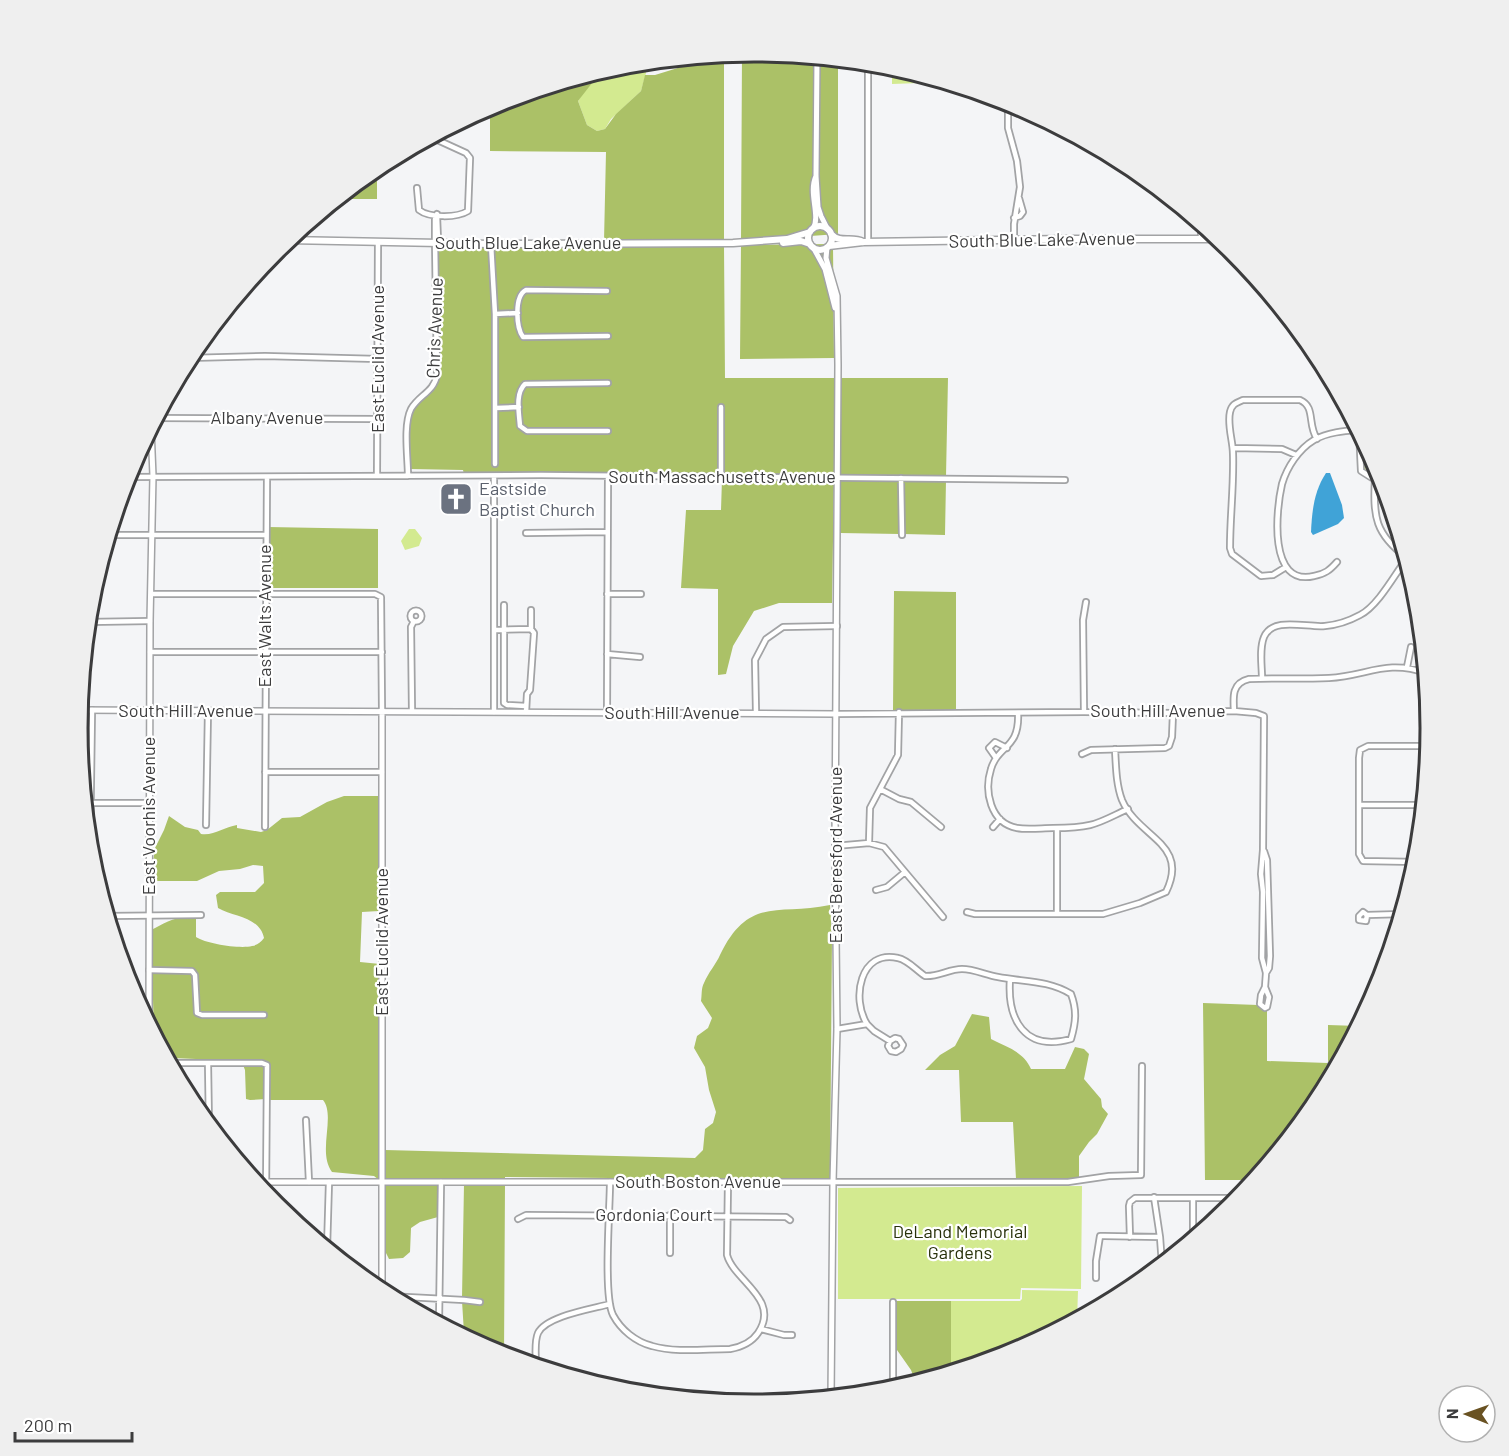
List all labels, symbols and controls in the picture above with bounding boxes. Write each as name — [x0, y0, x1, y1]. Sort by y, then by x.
street label: South Blue Lake Avenue — [949, 226, 1135, 252]
street label: South Blue Lake Avenue — [435, 231, 621, 253]
street label: Chris Avenue — [421, 277, 447, 379]
street label: East Euclid Avenue — [366, 285, 388, 433]
street label: Albany Avenue — [211, 406, 323, 428]
street label: South Massachusetts Avenue — [608, 465, 836, 487]
place label: Eastside Baptist Church — [479, 477, 595, 520]
church icon: Eastside Baptist Church — [438, 481, 474, 517]
street label: East Walts Avenue — [253, 544, 275, 688]
street label: South Hill Avenue — [118, 699, 254, 721]
street label: South Hill Avenue — [1090, 699, 1226, 721]
street label: South Hill Avenue — [604, 701, 740, 723]
street label: East Voorhis Avenue — [137, 737, 159, 895]
street label: East Beresford Avenue — [824, 767, 846, 943]
street label: East Euclid Avenue — [370, 868, 392, 1016]
street label: South Boston Avenue — [615, 1170, 781, 1192]
street label: Gordonia Court — [595, 1203, 713, 1225]
park label: DeLand Memorial Gardens — [893, 1220, 1027, 1263]
north arrow — [1437, 1384, 1497, 1444]
scale bar — [15, 1405, 132, 1443]
text: N — [1442, 1408, 1461, 1419]
text: 200 m — [24, 1414, 72, 1436]

